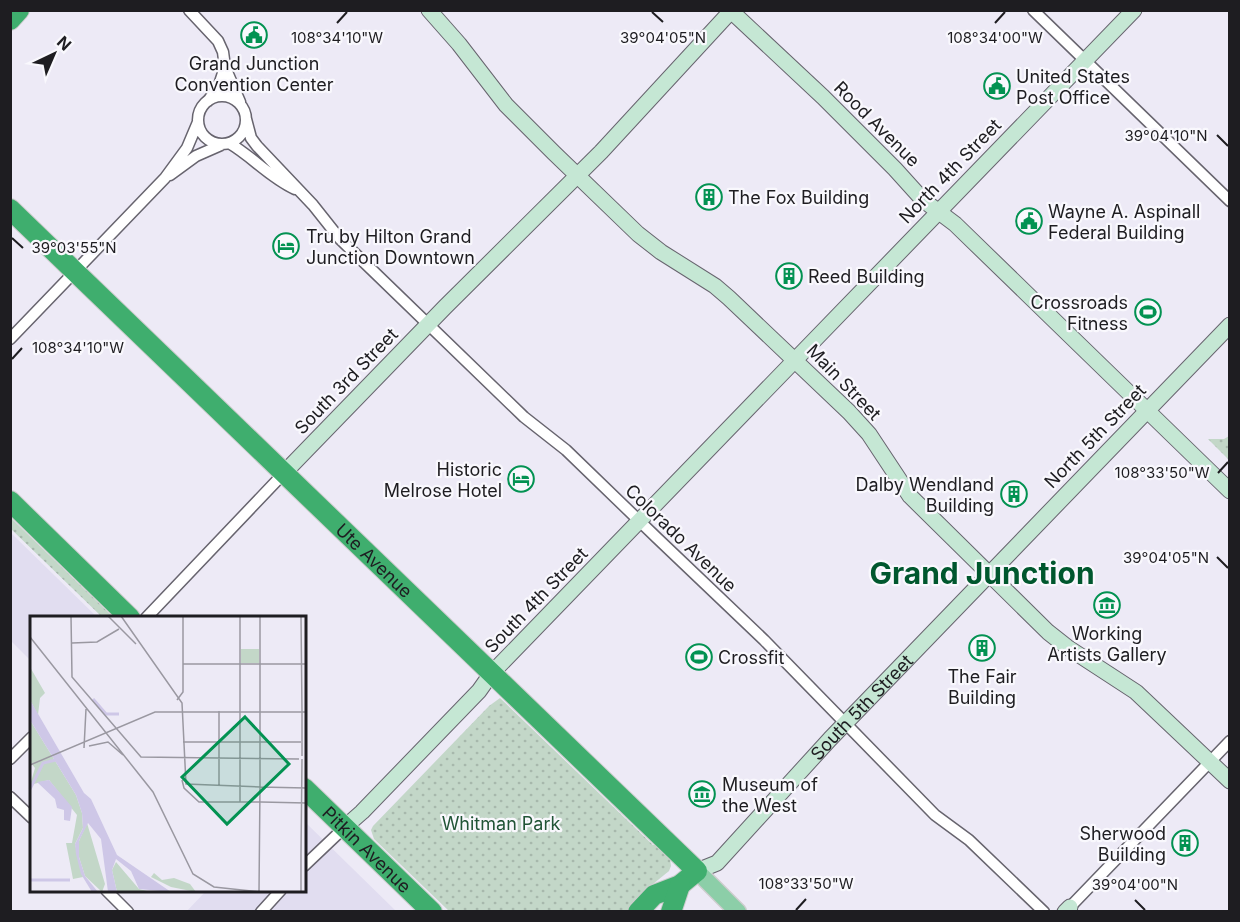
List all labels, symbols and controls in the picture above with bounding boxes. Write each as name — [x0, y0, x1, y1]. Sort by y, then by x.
public building icon: Grand Junction Convention Center — [239, 20, 269, 50]
north arrow — [24, 24, 84, 84]
text: 108°34'10"W — [291, 28, 383, 47]
text: 39°04'05"N — [620, 28, 706, 47]
text: 108°34'00"W — [947, 28, 1043, 47]
text: N — [53, 32, 76, 55]
place label: Grand Junction Convention Center — [174, 53, 334, 95]
place label: United States Post Office — [1016, 66, 1130, 108]
public building icon: United States Post Office — [982, 71, 1012, 101]
street label: Rood Avenue — [830, 77, 924, 171]
street label: North 4th Street — [895, 114, 1005, 228]
text: 39°04'10"N — [1125, 126, 1207, 145]
building icon: The Fox Building — [694, 182, 724, 212]
place label: The Fox Building — [728, 187, 869, 208]
place label: Wayne A. Aspinall Federal Building — [1048, 201, 1200, 243]
public building icon: Wayne A. Aspinall Federal Building — [1014, 206, 1044, 236]
place label: Tru by Hilton Grand Junction Downtown — [306, 226, 475, 268]
hotel icon: Tru by Hilton Grand Junction Downtown — [271, 231, 301, 261]
text: 39°03'55"N — [31, 238, 117, 257]
building icon: Reed Building — [774, 261, 804, 291]
place label: Reed Building — [808, 266, 925, 287]
place label: Crossroads Fitness — [1031, 292, 1128, 334]
sports icon: Crossroads Fitness — [1133, 297, 1163, 327]
street label: South 3rd Street — [290, 324, 402, 438]
text: 108°34'10"W — [32, 338, 124, 357]
street label: Main Street — [803, 340, 885, 424]
street label: North 5th Street — [1040, 380, 1150, 492]
place label: Historic Melrose Hotel — [384, 459, 502, 501]
text: 108°33'50"W — [1115, 463, 1210, 482]
hotel icon: Historic Melrose Hotel — [506, 464, 536, 494]
place label: Dalby Wendland Building — [856, 474, 994, 516]
building icon: Dalby Wendland Building — [999, 479, 1029, 509]
street label: Colorado Avenue — [621, 480, 741, 596]
street label: Ute Avenue — [332, 519, 417, 602]
street label: South 4th Street — [480, 543, 592, 657]
text: 39°04'05"N — [1123, 548, 1209, 567]
district label: Grand Junction — [869, 555, 1095, 591]
museum icon: Working Artists Gallery — [1092, 590, 1122, 620]
inset map — [30, 616, 306, 892]
place label: Working Artists Gallery — [1047, 623, 1167, 665]
building icon: The Fair Building — [967, 633, 997, 663]
sports icon: Crossfit — [684, 642, 714, 672]
place label: Crossfit — [718, 647, 784, 668]
street label: South 5th Street — [806, 650, 917, 764]
place label: The Fair Building — [947, 666, 1017, 708]
place label: Museum of the West — [722, 774, 818, 816]
museum icon: Museum of the West — [687, 779, 717, 809]
street label: Pitkin Avenue — [319, 802, 416, 897]
park label: Whitman Park — [442, 813, 560, 834]
place label: Sherwood Building — [1079, 823, 1166, 865]
building icon: Sherwood Building — [1170, 828, 1200, 858]
text: 108°33'50"W — [759, 874, 854, 893]
text: 39°04'00"N — [1092, 875, 1178, 894]

